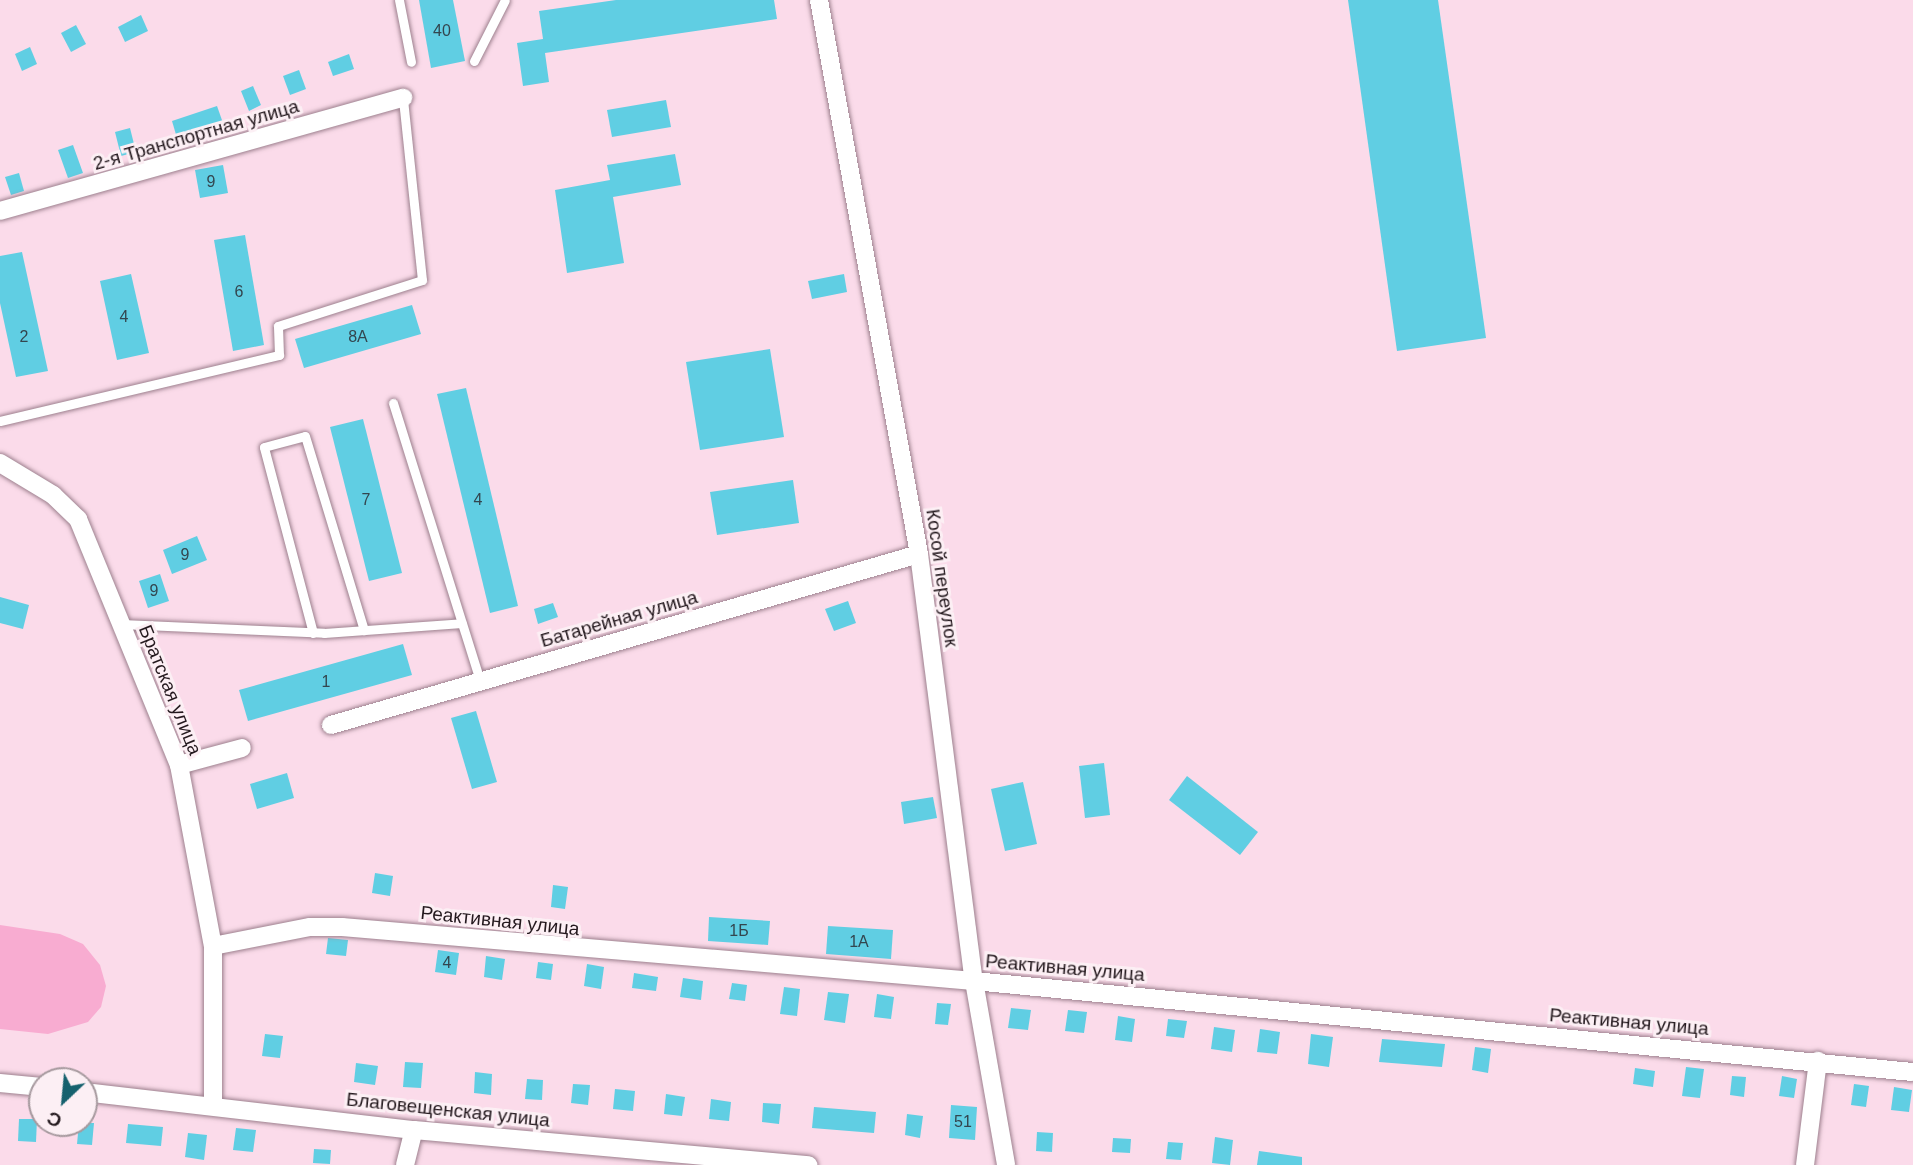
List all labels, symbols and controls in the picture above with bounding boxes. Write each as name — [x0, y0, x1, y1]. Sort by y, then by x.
house number: 40 — [433, 21, 451, 41]
street label: 2-я Транспортная улица — [91, 95, 301, 175]
house number: 9 — [207, 172, 215, 192]
house number: 6 — [235, 282, 243, 302]
house number: 4 — [120, 307, 128, 327]
house number: 2 — [20, 327, 28, 347]
house number: 8А — [348, 327, 368, 347]
house number: 7 — [362, 490, 370, 510]
house number: 4 — [474, 490, 482, 510]
street label: Косой переулок — [921, 508, 963, 648]
house number: 9 — [181, 545, 189, 565]
house number: 9 — [150, 581, 158, 601]
street label: Батарейная улица — [538, 586, 700, 652]
street label: Братская улица — [134, 622, 206, 758]
house number: 1 — [322, 672, 330, 692]
street label: Реактивная улица — [419, 901, 581, 941]
house number: 1Б — [729, 921, 749, 941]
house number: 1А — [849, 932, 869, 952]
street label: Реактивная улица — [984, 950, 1146, 986]
house number: 4 — [443, 953, 451, 973]
street label: Реактивная улица — [1548, 1004, 1710, 1040]
north arrow — [28, 1067, 98, 1137]
street label: Благовещенская улица — [345, 1088, 551, 1132]
text: С — [44, 1107, 65, 1132]
house number: 51 — [954, 1112, 972, 1132]

